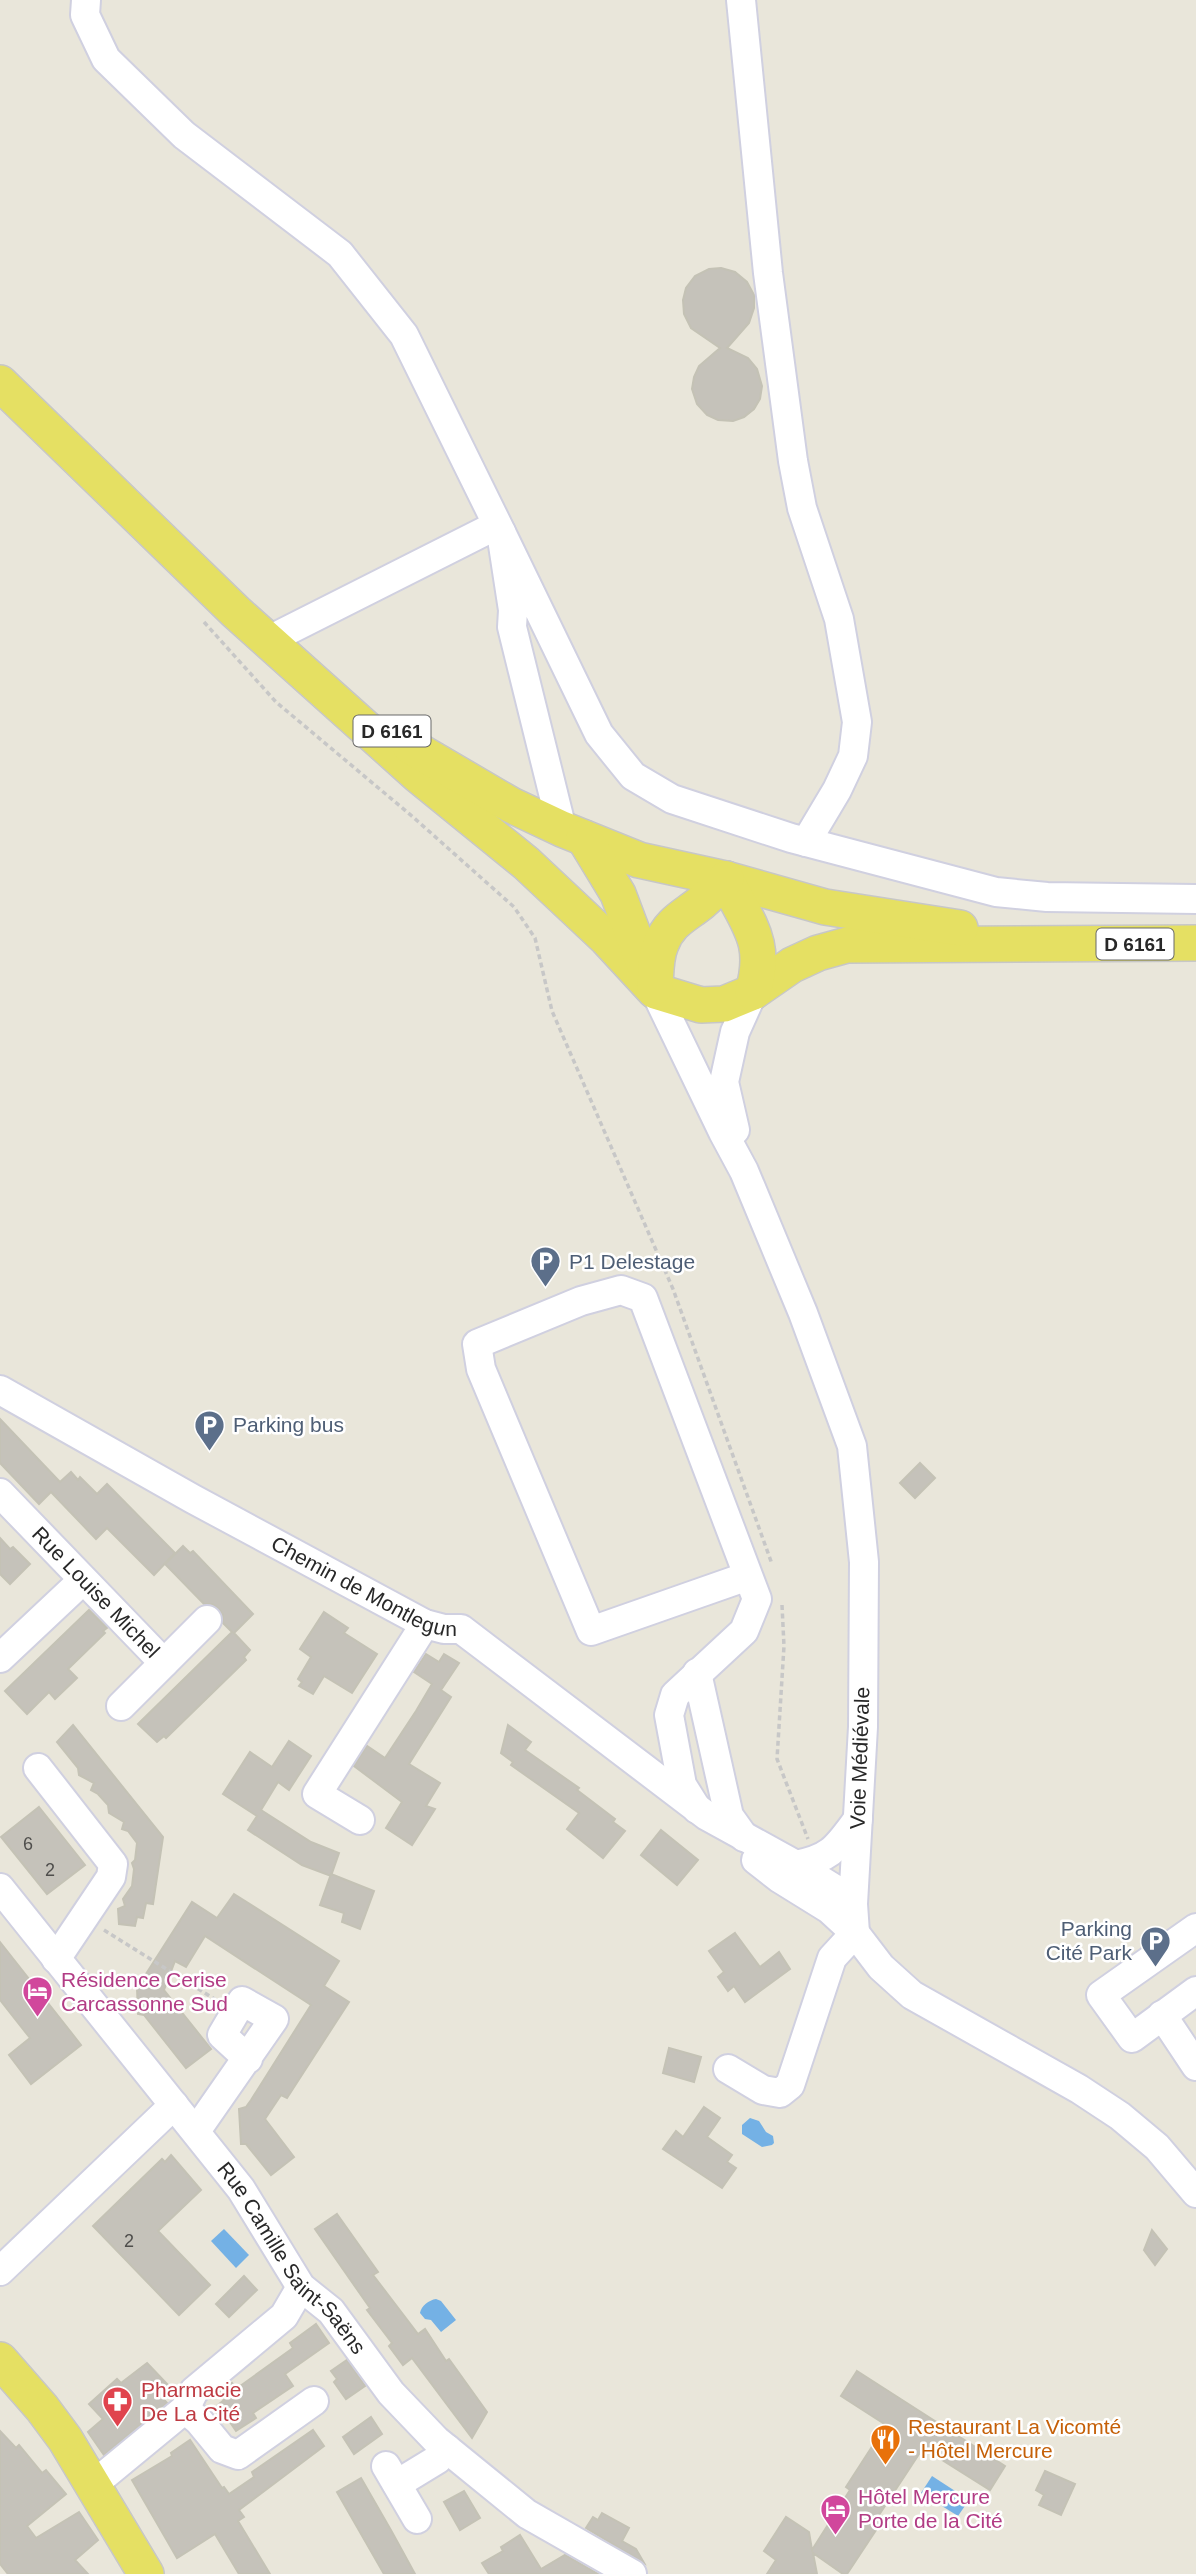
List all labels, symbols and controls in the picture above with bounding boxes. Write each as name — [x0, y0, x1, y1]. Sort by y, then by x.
road number: D 6161 — [354, 716, 430, 746]
road number: D 6161 — [1096, 928, 1174, 960]
parking icon: P1 Delestage — [529, 1245, 563, 1289]
place label: P1 Delestage — [569, 1250, 695, 1273]
parking icon: Parking bus — [193, 1408, 227, 1452]
place label: Parking bus — [233, 1413, 344, 1436]
street label: Rue Louise Michel — [28, 1522, 164, 1662]
street label: Chemin de Montlegun — [267, 1531, 457, 1640]
street label: Voie Médiévale — [846, 1686, 873, 1830]
house number: 6 — [23, 1834, 33, 1854]
house number: 2 — [45, 1860, 55, 1880]
place label: Parking Cité Park — [1046, 1917, 1132, 1964]
parking icon: Parking Cité Park — [1138, 1924, 1172, 1968]
place label: Résidence Cerise Carcassonne Sud — [61, 1968, 228, 2015]
hotel icon: Résidence Cerise Carcassonne Sud — [21, 1975, 55, 2019]
street label: Rue Camille Saint-Saëns — [213, 2157, 370, 2358]
house number: 2 — [124, 2231, 134, 2251]
place label: Pharmacie De La Cité — [141, 2378, 241, 2425]
pharmacy icon: Pharmacie De La Cité — [101, 2385, 135, 2429]
place label: Restaurant La Vicomté - Hôtel Mercure — [908, 2415, 1121, 2462]
restaurant icon: Restaurant La Vicomté - Hôtel Mercure — [868, 2422, 902, 2466]
place label: Hôtel Mercure Porte de la Cité — [858, 2485, 1003, 2532]
hotel icon: Hôtel Mercure Porte de la Cité — [818, 2492, 852, 2536]

